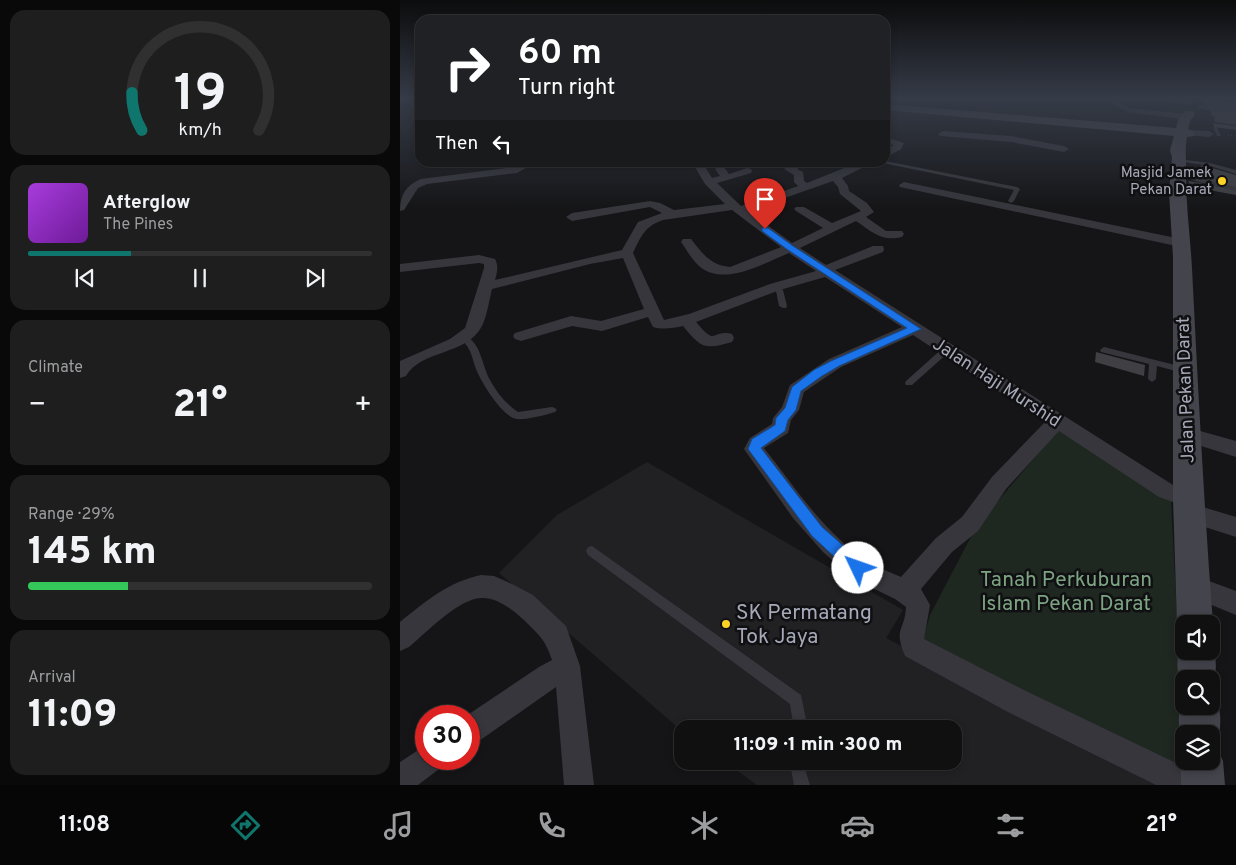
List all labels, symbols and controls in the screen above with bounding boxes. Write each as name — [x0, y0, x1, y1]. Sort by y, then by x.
text: 60 m — [518, 32, 602, 76]
icon: right — [435, 35, 500, 100]
text: 19 — [174, 63, 226, 129]
text: Turn right — [518, 75, 615, 102]
text: km/h — [178, 119, 222, 142]
icon: left — [488, 130, 516, 158]
text: Then — [435, 132, 478, 156]
place label: Masjid Jamek Pekan Darat — [1121, 164, 1212, 200]
marker: Masjid Jamek Pekan Darat — [1216, 175, 1228, 187]
pin — [744, 178, 786, 229]
icon: arrive — [751, 185, 779, 213]
text: Afterglow — [103, 191, 191, 215]
text: The Pines — [103, 215, 173, 235]
icon: previous — [71, 264, 99, 292]
icon: pause — [186, 264, 214, 292]
icon: next — [301, 264, 329, 292]
street label: Jalan Pekan Darat — [1172, 316, 1201, 464]
street label: Jalan Haji Murshid — [928, 333, 1065, 433]
text: Climate — [28, 358, 83, 378]
text: 21° — [173, 382, 227, 431]
text: − — [28, 388, 46, 424]
text: + — [354, 388, 372, 424]
text: Range · 29% — [28, 505, 115, 525]
text: 145 km — [28, 529, 157, 578]
position arrow — [831, 541, 883, 593]
park label: Tanah Perkuburan Islam Pekan Darat — [980, 567, 1152, 618]
place label: SK Permatang Tok Jaya — [736, 600, 872, 651]
map controls — [1175, 615, 1220, 770]
button: sound — [1175, 615, 1220, 660]
marker: SK Permatang Tok Jaya — [720, 618, 732, 630]
text: Arrival — [28, 668, 76, 688]
button: search — [1175, 670, 1220, 715]
text: 11:09 — [28, 692, 117, 741]
speed limit sign: 30 — [415, 705, 480, 770]
button: layers — [1175, 725, 1220, 770]
text: 11:09 · 1 min · 300 m — [734, 733, 902, 757]
icon: directions — [228, 808, 263, 843]
icon: music — [381, 808, 416, 843]
icon: phone — [534, 808, 569, 843]
icon: climate — [687, 808, 722, 843]
icon: car — [840, 808, 875, 843]
icon: filters — [993, 808, 1028, 843]
text: 11:08 — [59, 812, 110, 839]
text: 21° — [1146, 812, 1177, 839]

